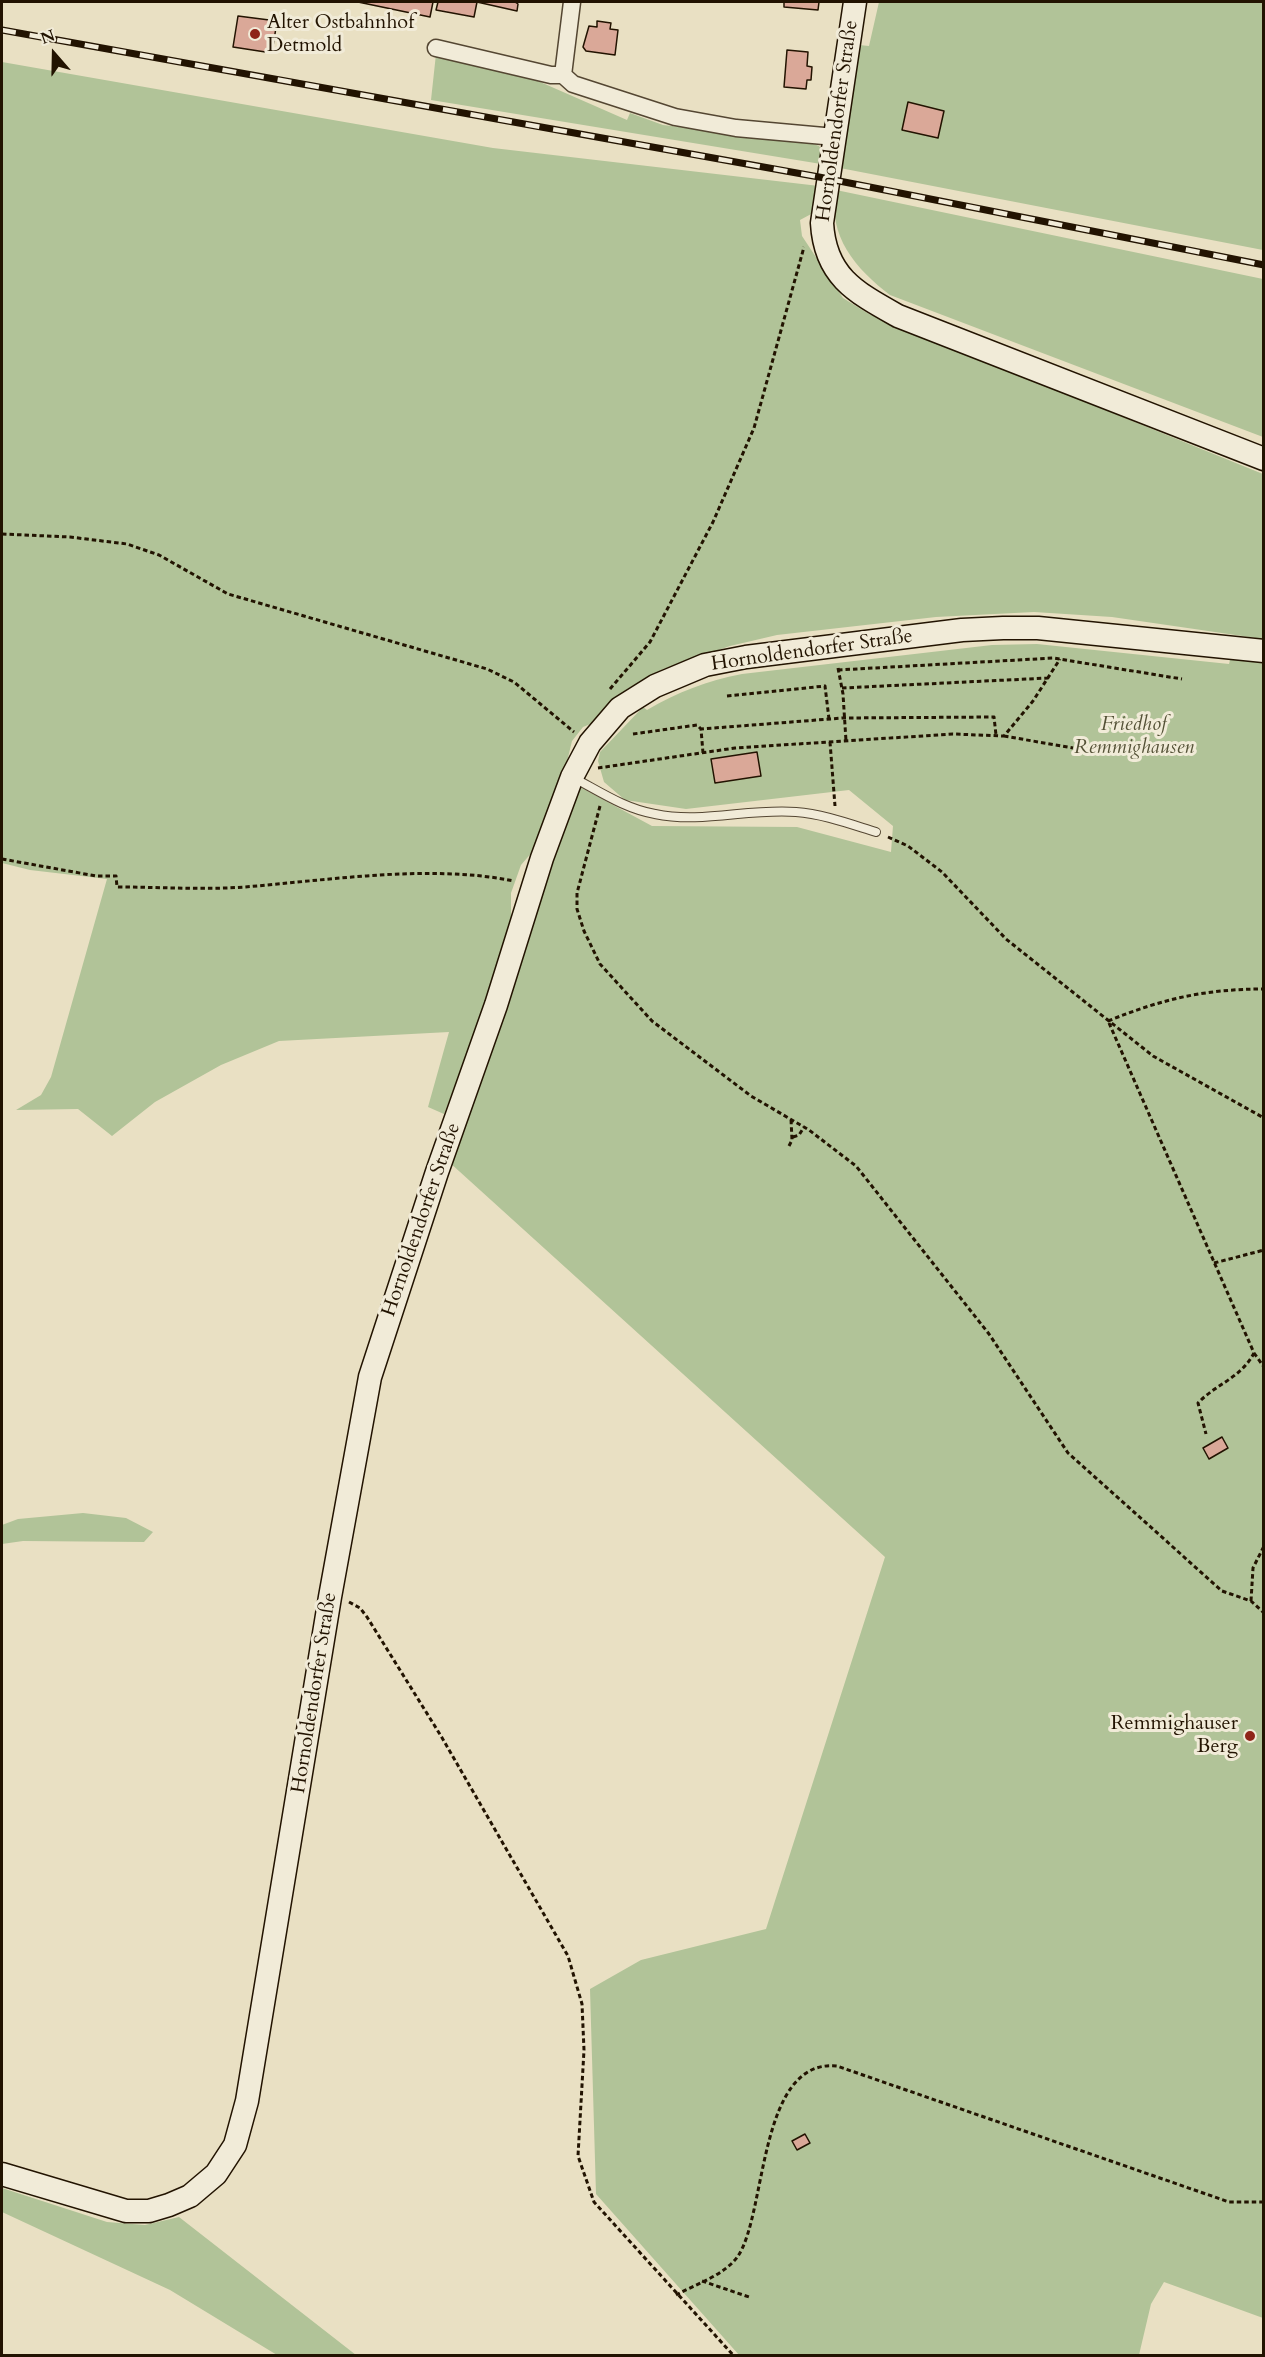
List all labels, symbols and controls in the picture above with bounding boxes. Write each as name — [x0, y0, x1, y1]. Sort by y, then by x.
place label: Alter Ostbahnhof Detmold — [267, 11, 414, 58]
street label: Hornoldendorfer Straße — [812, 19, 864, 223]
north arrow — [24, 24, 84, 84]
text: N — [38, 24, 58, 50]
marker: Alter Ostbahnhof Detmold — [248, 27, 262, 41]
street label: Hornoldendorfer Straße — [710, 625, 914, 677]
park label: Friedhof Remmighausen — [1074, 713, 1194, 760]
street label: Hornoldendorfer Straße — [378, 1120, 466, 1320]
street label: Hornoldendorfer Straße — [287, 1591, 343, 1795]
place label: Remmighauser Berg — [1111, 1712, 1238, 1759]
marker: Remmighauser Berg — [1243, 1729, 1257, 1743]

